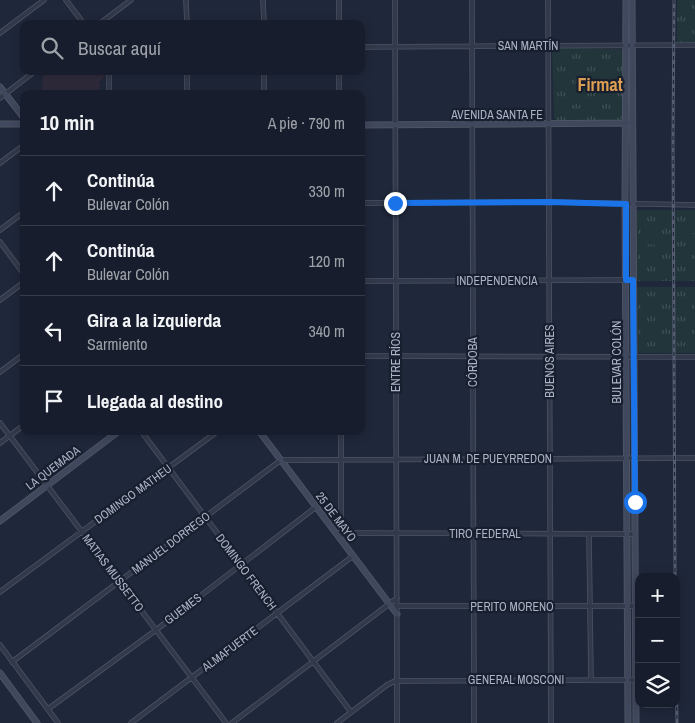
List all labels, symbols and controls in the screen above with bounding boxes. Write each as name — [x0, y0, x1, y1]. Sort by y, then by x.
search box — [20, 20, 365, 75]
icon: search — [38, 34, 66, 62]
text: Buscar aquí — [78, 35, 161, 61]
street label: SAN MARTÍN — [498, 38, 558, 54]
district label: Firmat — [577, 72, 623, 97]
street label: AVENIDA SANTA FE — [450, 107, 543, 123]
text: 10 min — [40, 108, 95, 137]
text: A pie · 790 m — [268, 112, 345, 134]
text: Continúa — [87, 167, 155, 193]
icon: ahead — [40, 177, 68, 205]
text: 330 m — [309, 180, 345, 202]
route end — [384, 192, 407, 215]
text: Bulevar Colón — [87, 193, 169, 215]
text: Continúa — [87, 237, 155, 263]
icon: ahead — [40, 247, 68, 275]
text: 120 m — [309, 250, 345, 272]
text: Bulevar Colón — [87, 263, 169, 285]
street label: INDEPENDENCIA — [457, 273, 538, 289]
text: Gira a la izquierda — [87, 307, 221, 333]
icon: left — [40, 317, 68, 345]
text: 340 m — [309, 320, 345, 342]
street label: BULEVAR COLÓN — [609, 321, 625, 403]
street label: BUENOS AIRES — [542, 324, 558, 398]
street label: ENTRE RÍOS — [388, 331, 404, 392]
text: Sarmiento — [87, 333, 148, 355]
street label: CÓRDOBA — [465, 337, 481, 387]
icon: arrive — [40, 387, 68, 415]
text: Llegada al destino — [87, 388, 223, 414]
street label: LA QUEMADA — [23, 442, 84, 494]
street label: JUAN M. DE PUEYRREDON — [424, 451, 552, 467]
street label: DOMINGO MATHEU — [91, 461, 175, 527]
street label: 25 DE MAYO — [312, 489, 360, 545]
route start — [624, 491, 647, 514]
street label: MANUEL DORREGO — [129, 508, 214, 578]
street label: TIRO FEDERAL — [449, 526, 521, 542]
street label: MATIAS MUSSETTO — [79, 531, 148, 615]
street label: DOMINGO FRENCH — [212, 531, 280, 613]
map controls — [635, 573, 680, 708]
button: + — [635, 573, 680, 618]
street label: GUEMES — [161, 590, 205, 628]
street label: PERITO MORENO — [470, 599, 554, 615]
button: − — [635, 618, 680, 663]
street label: ALMAFUERTE — [198, 623, 261, 676]
button: layers — [635, 663, 680, 708]
street label: GENERAL MOSCONI — [468, 672, 564, 688]

